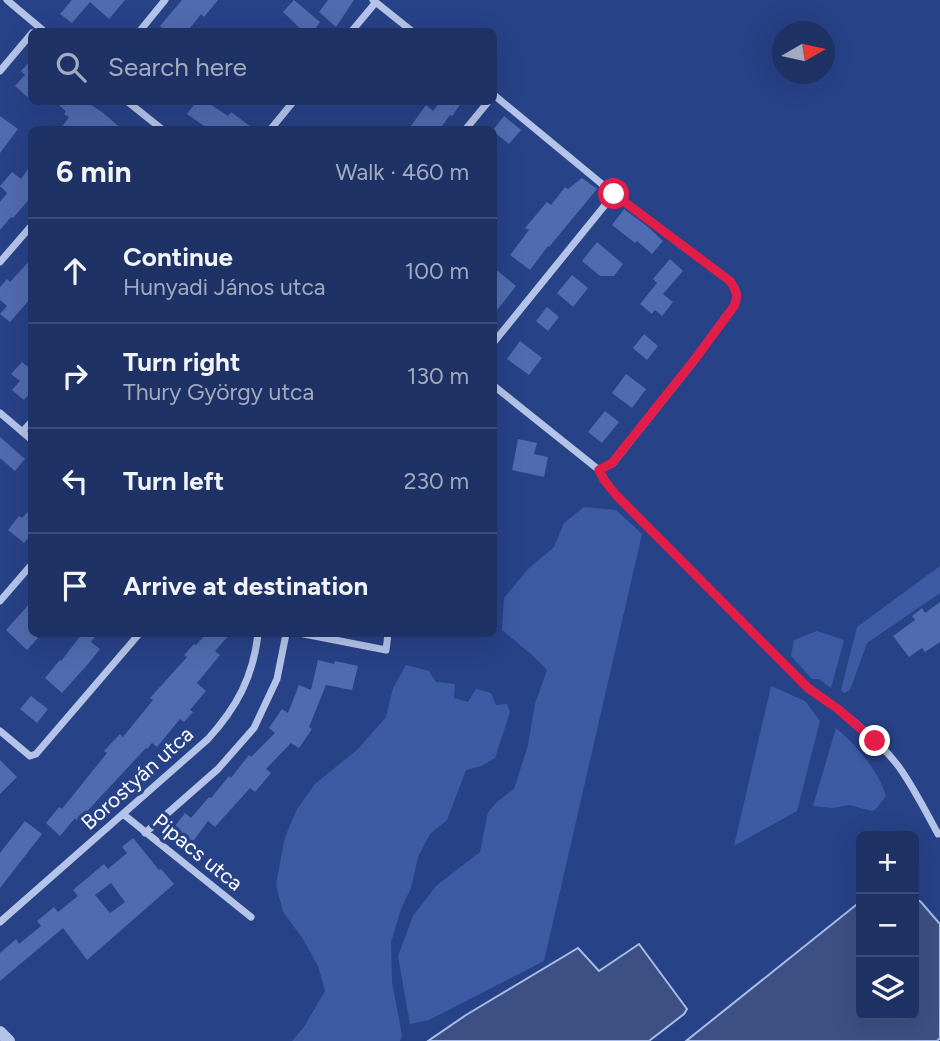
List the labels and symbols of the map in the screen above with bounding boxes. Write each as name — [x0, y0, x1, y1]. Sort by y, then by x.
north arrow — [772, 21, 835, 84]
route start — [598, 178, 629, 209]
street label: Borostyán utca — [76, 721, 198, 835]
route end — [859, 725, 890, 756]
street label: Pipacs utca — [148, 808, 248, 896]

